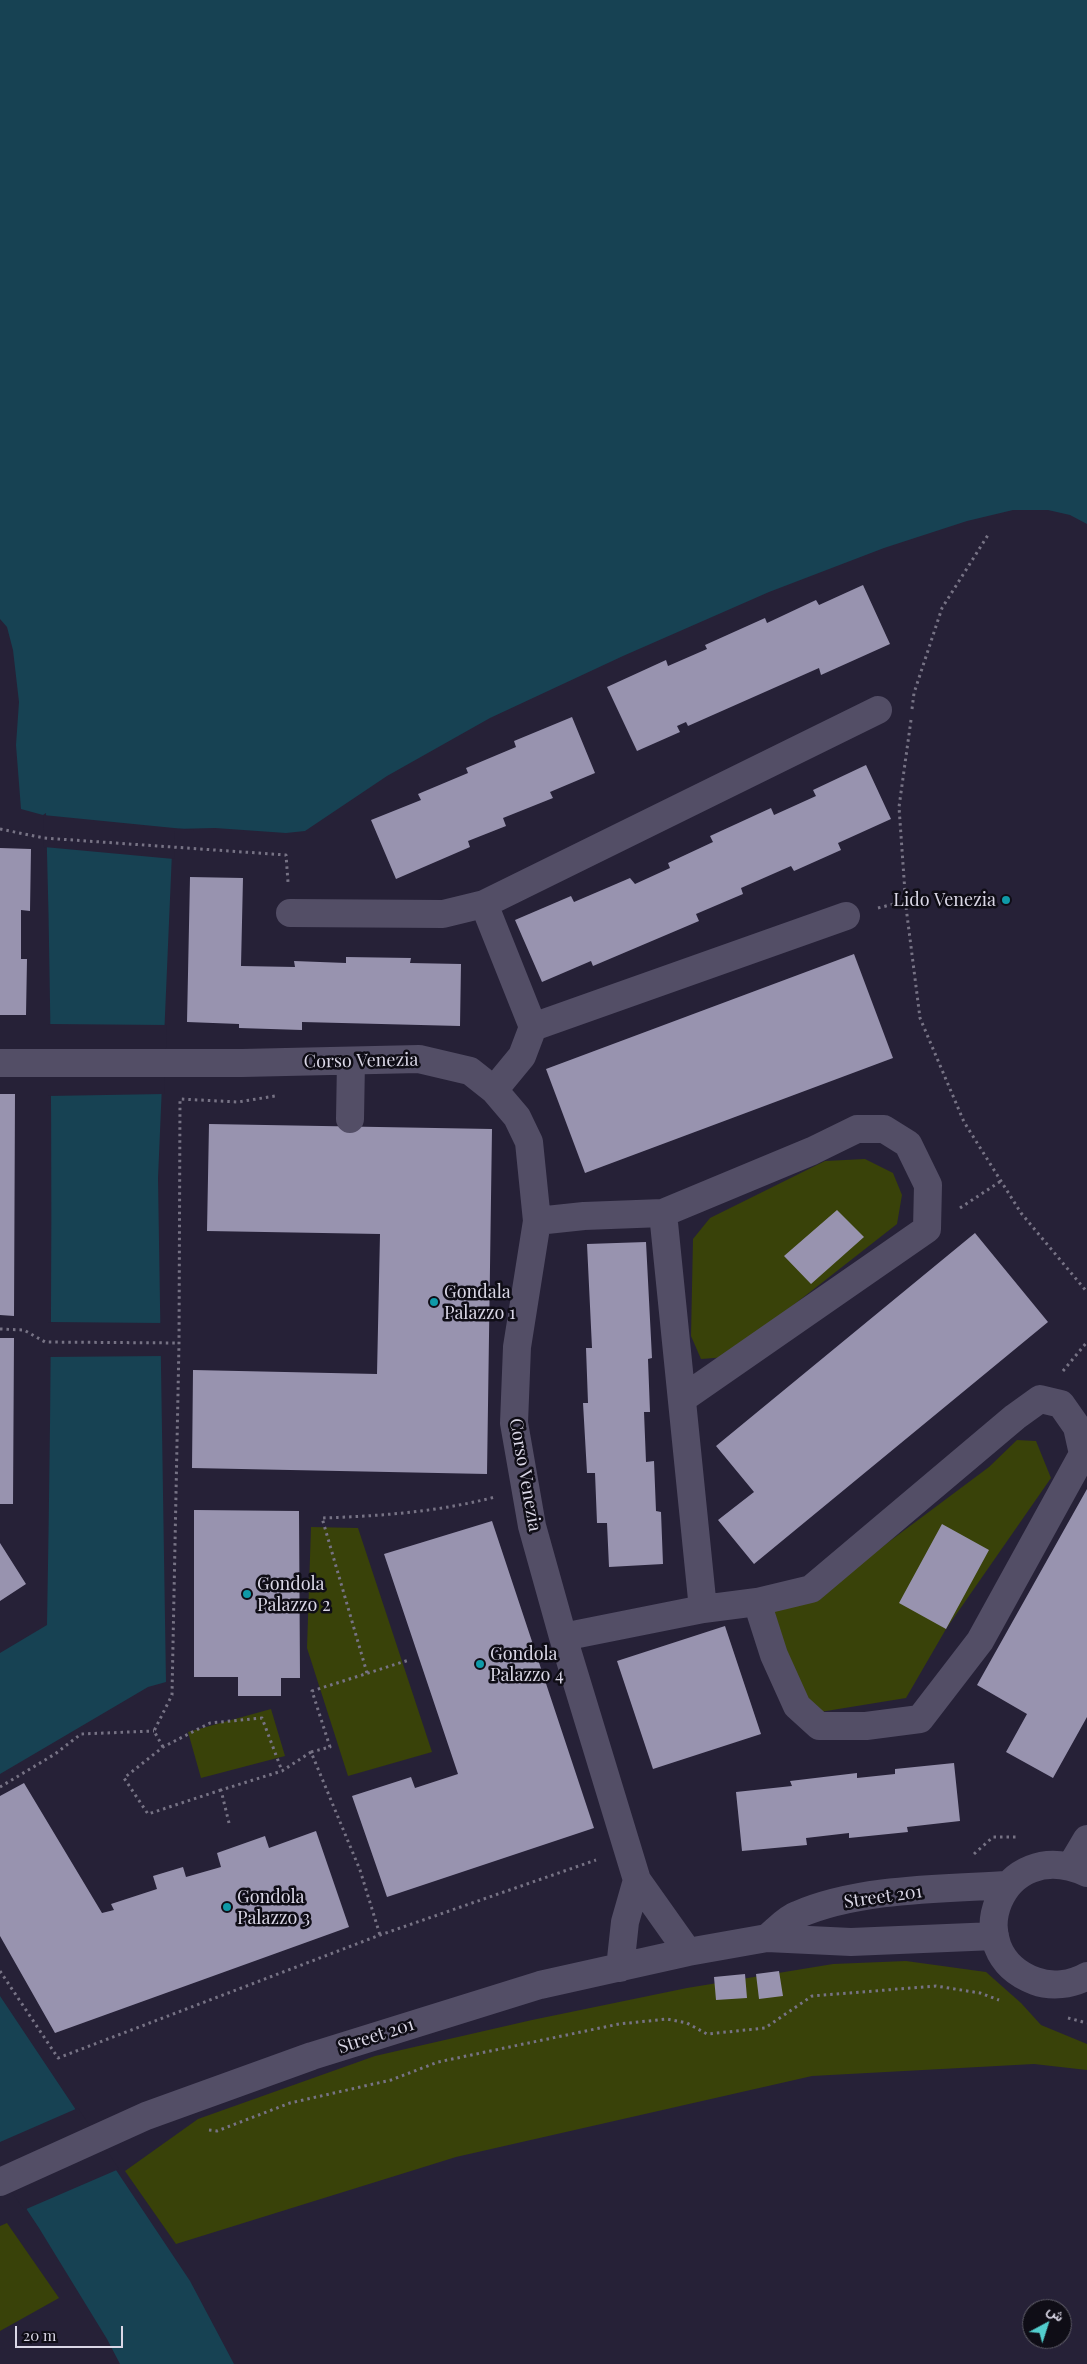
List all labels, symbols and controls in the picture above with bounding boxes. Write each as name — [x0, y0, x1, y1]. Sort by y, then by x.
place label: Lido Venezia — [893, 889, 996, 911]
marker: Lido Venezia — [1000, 894, 1012, 906]
street label: Corso Venezia — [303, 1049, 419, 1073]
place label: Gondala Palazzo 1 — [444, 1281, 516, 1324]
marker: Gondala Palazzo 1 — [428, 1296, 440, 1308]
street label: Corso Venezia — [504, 1417, 546, 1533]
place label: Gondola Palazzo 2 — [257, 1573, 331, 1616]
marker: Gondola Palazzo 2 — [241, 1588, 253, 1600]
place label: Gondola Palazzo 4 — [490, 1643, 564, 1686]
marker: Gondola Palazzo 4 — [474, 1658, 486, 1670]
street label: Street 201 — [842, 1881, 924, 1913]
place label: Gondola Palazzo 3 — [237, 1886, 310, 1928]
marker: Gondola Palazzo 3 — [221, 1901, 233, 1913]
street label: Street 201 — [335, 2014, 417, 2058]
north arrow — [1022, 2299, 1072, 2349]
text: ش — [1044, 2300, 1069, 2326]
scale bar — [18, 2316, 125, 2348]
text: 20 m — [23, 2325, 56, 2345]

